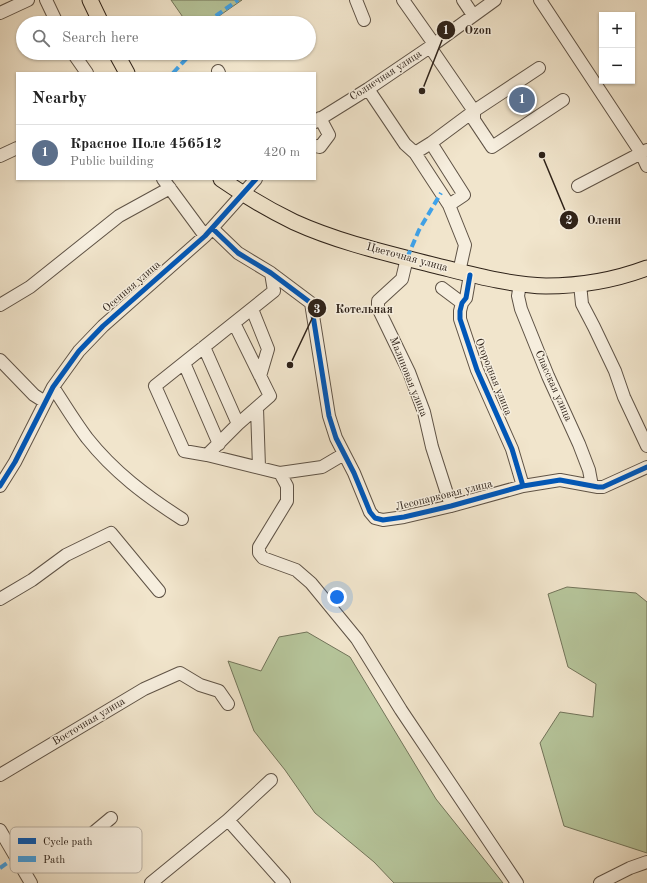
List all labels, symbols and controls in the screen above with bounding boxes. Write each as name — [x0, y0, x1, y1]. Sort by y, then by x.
map controls — [599, 12, 635, 84]
button: + — [599, 12, 635, 48]
search box — [16, 16, 316, 60]
callout: Ozon — [436, 18, 499, 42]
text: 1 — [443, 25, 449, 37]
text: Ozon — [465, 25, 492, 37]
icon: search — [30, 27, 52, 49]
text: Search here — [62, 31, 139, 46]
street label: Солнечная улица — [348, 48, 424, 103]
button: − — [599, 48, 635, 84]
pin: 1 — [509, 85, 535, 115]
text: Nearby — [32, 90, 87, 107]
text: Красное Поле 456512 — [70, 137, 222, 152]
text: 1 — [41, 146, 49, 159]
text: 420 m — [263, 146, 300, 159]
text: Public building — [70, 155, 154, 168]
callout: Олени — [559, 208, 629, 232]
text: 2 — [566, 215, 573, 227]
text: Олени — [587, 215, 621, 227]
street label: Цветочная улица — [365, 242, 449, 274]
street label: Осенняя улица — [101, 259, 163, 315]
callout: Котельная — [307, 296, 401, 320]
text: 3 — [314, 304, 321, 316]
text: Котельная — [335, 304, 393, 316]
street label: Малиновая улица — [387, 335, 429, 419]
street label: Огородная улица — [473, 337, 514, 418]
street label: Спасская улица — [532, 349, 574, 424]
street label: Лесопарковая улица — [394, 478, 494, 513]
your location — [327, 587, 347, 607]
street label: Восточная улица — [51, 696, 128, 748]
legend — [10, 827, 142, 873]
text: Cycle path — [43, 837, 93, 848]
text: Path — [43, 855, 65, 866]

